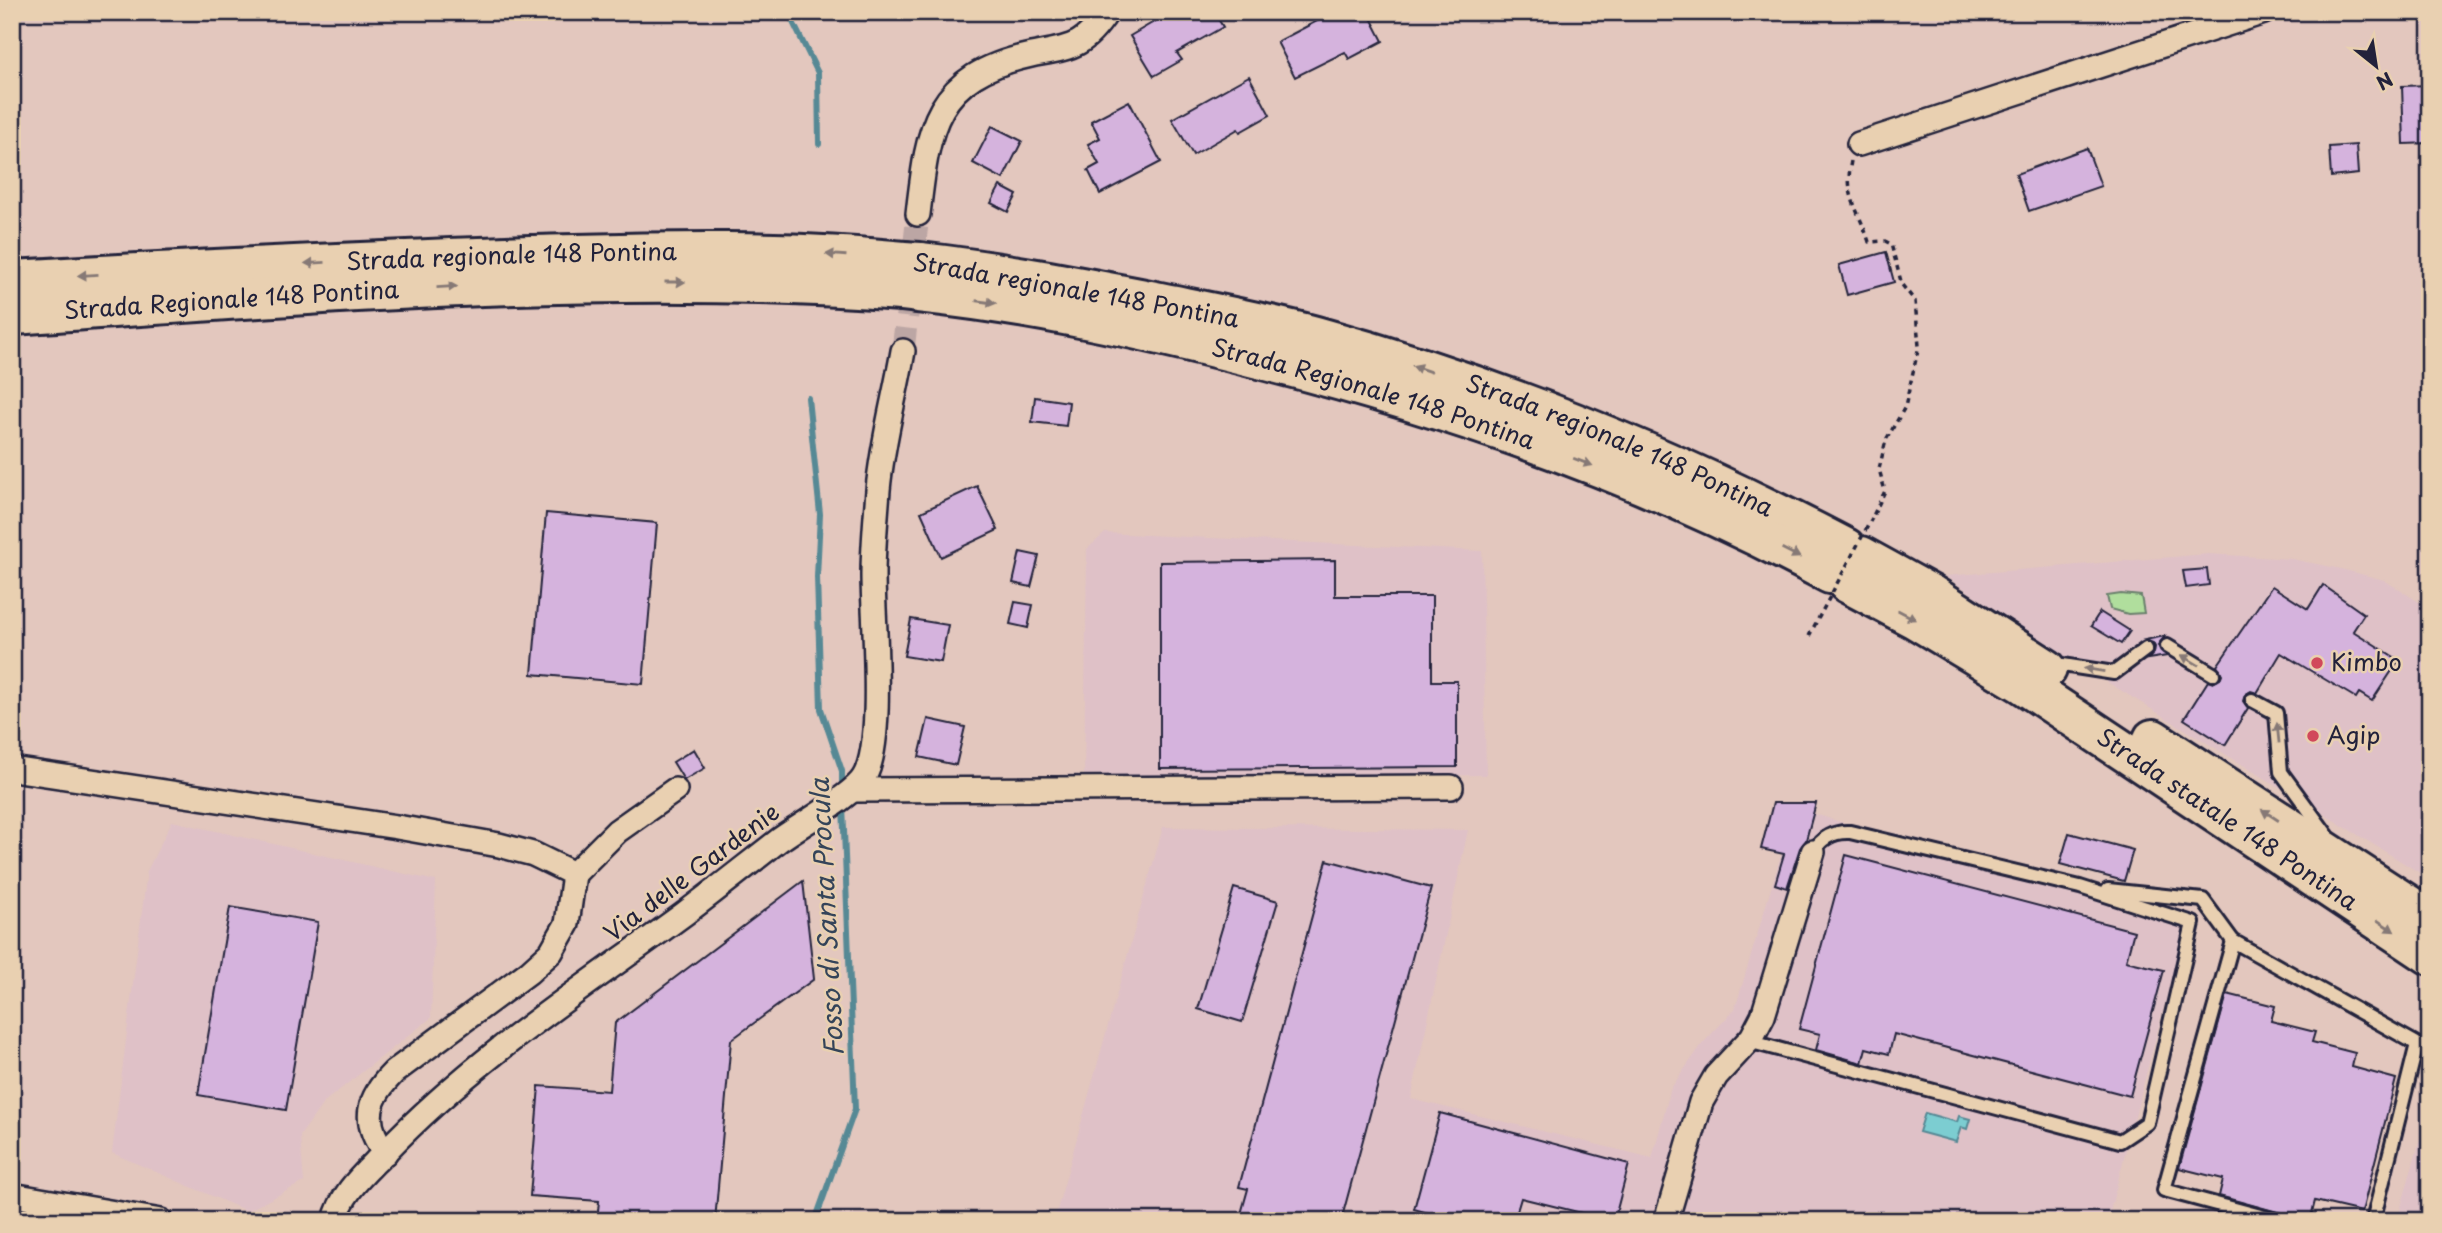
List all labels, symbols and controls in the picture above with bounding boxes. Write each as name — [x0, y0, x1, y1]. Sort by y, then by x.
north arrow — [2340, 32, 2410, 102]
text: N — [2371, 66, 2399, 97]
street label: Strada regionale 148 Pontina — [345, 232, 677, 278]
street label: Strada regionale 148 Pontina — [910, 243, 1242, 335]
one-way arrow — [825, 249, 847, 260]
one-way arrow — [304, 257, 326, 268]
street label: Strada Regionale 148 Pontina — [63, 270, 400, 327]
one-way arrow — [77, 270, 99, 281]
one-way arrow — [664, 276, 686, 288]
one-way arrow — [436, 282, 458, 293]
one-way arrow — [975, 296, 997, 307]
street label: Strada Regionale 148 Pontina — [1208, 328, 1540, 457]
one-way arrow — [1412, 363, 1433, 374]
street label: Strada regionale 148 Pontina — [1461, 364, 1780, 525]
one-way arrow — [1573, 456, 1594, 467]
one-way arrow — [1781, 548, 1801, 559]
one-way arrow — [1897, 609, 1917, 620]
place label: Kimbo — [2331, 643, 2402, 679]
one-way arrow — [2180, 653, 2199, 666]
marker: Kimbo — [2309, 655, 2325, 671]
one-way arrow — [2083, 664, 2105, 675]
place label: Agip — [2327, 716, 2380, 752]
street label: Strada statale 148 Pontina — [2090, 718, 2366, 918]
one-way arrow — [2272, 722, 2283, 744]
marker: Agip — [2305, 728, 2321, 744]
water label: Fosso di Santa Procula — [799, 776, 852, 1057]
street label: Via delle Gardenie — [595, 793, 786, 949]
one-way arrow — [2261, 808, 2279, 822]
one-way arrow — [2376, 919, 2396, 932]

